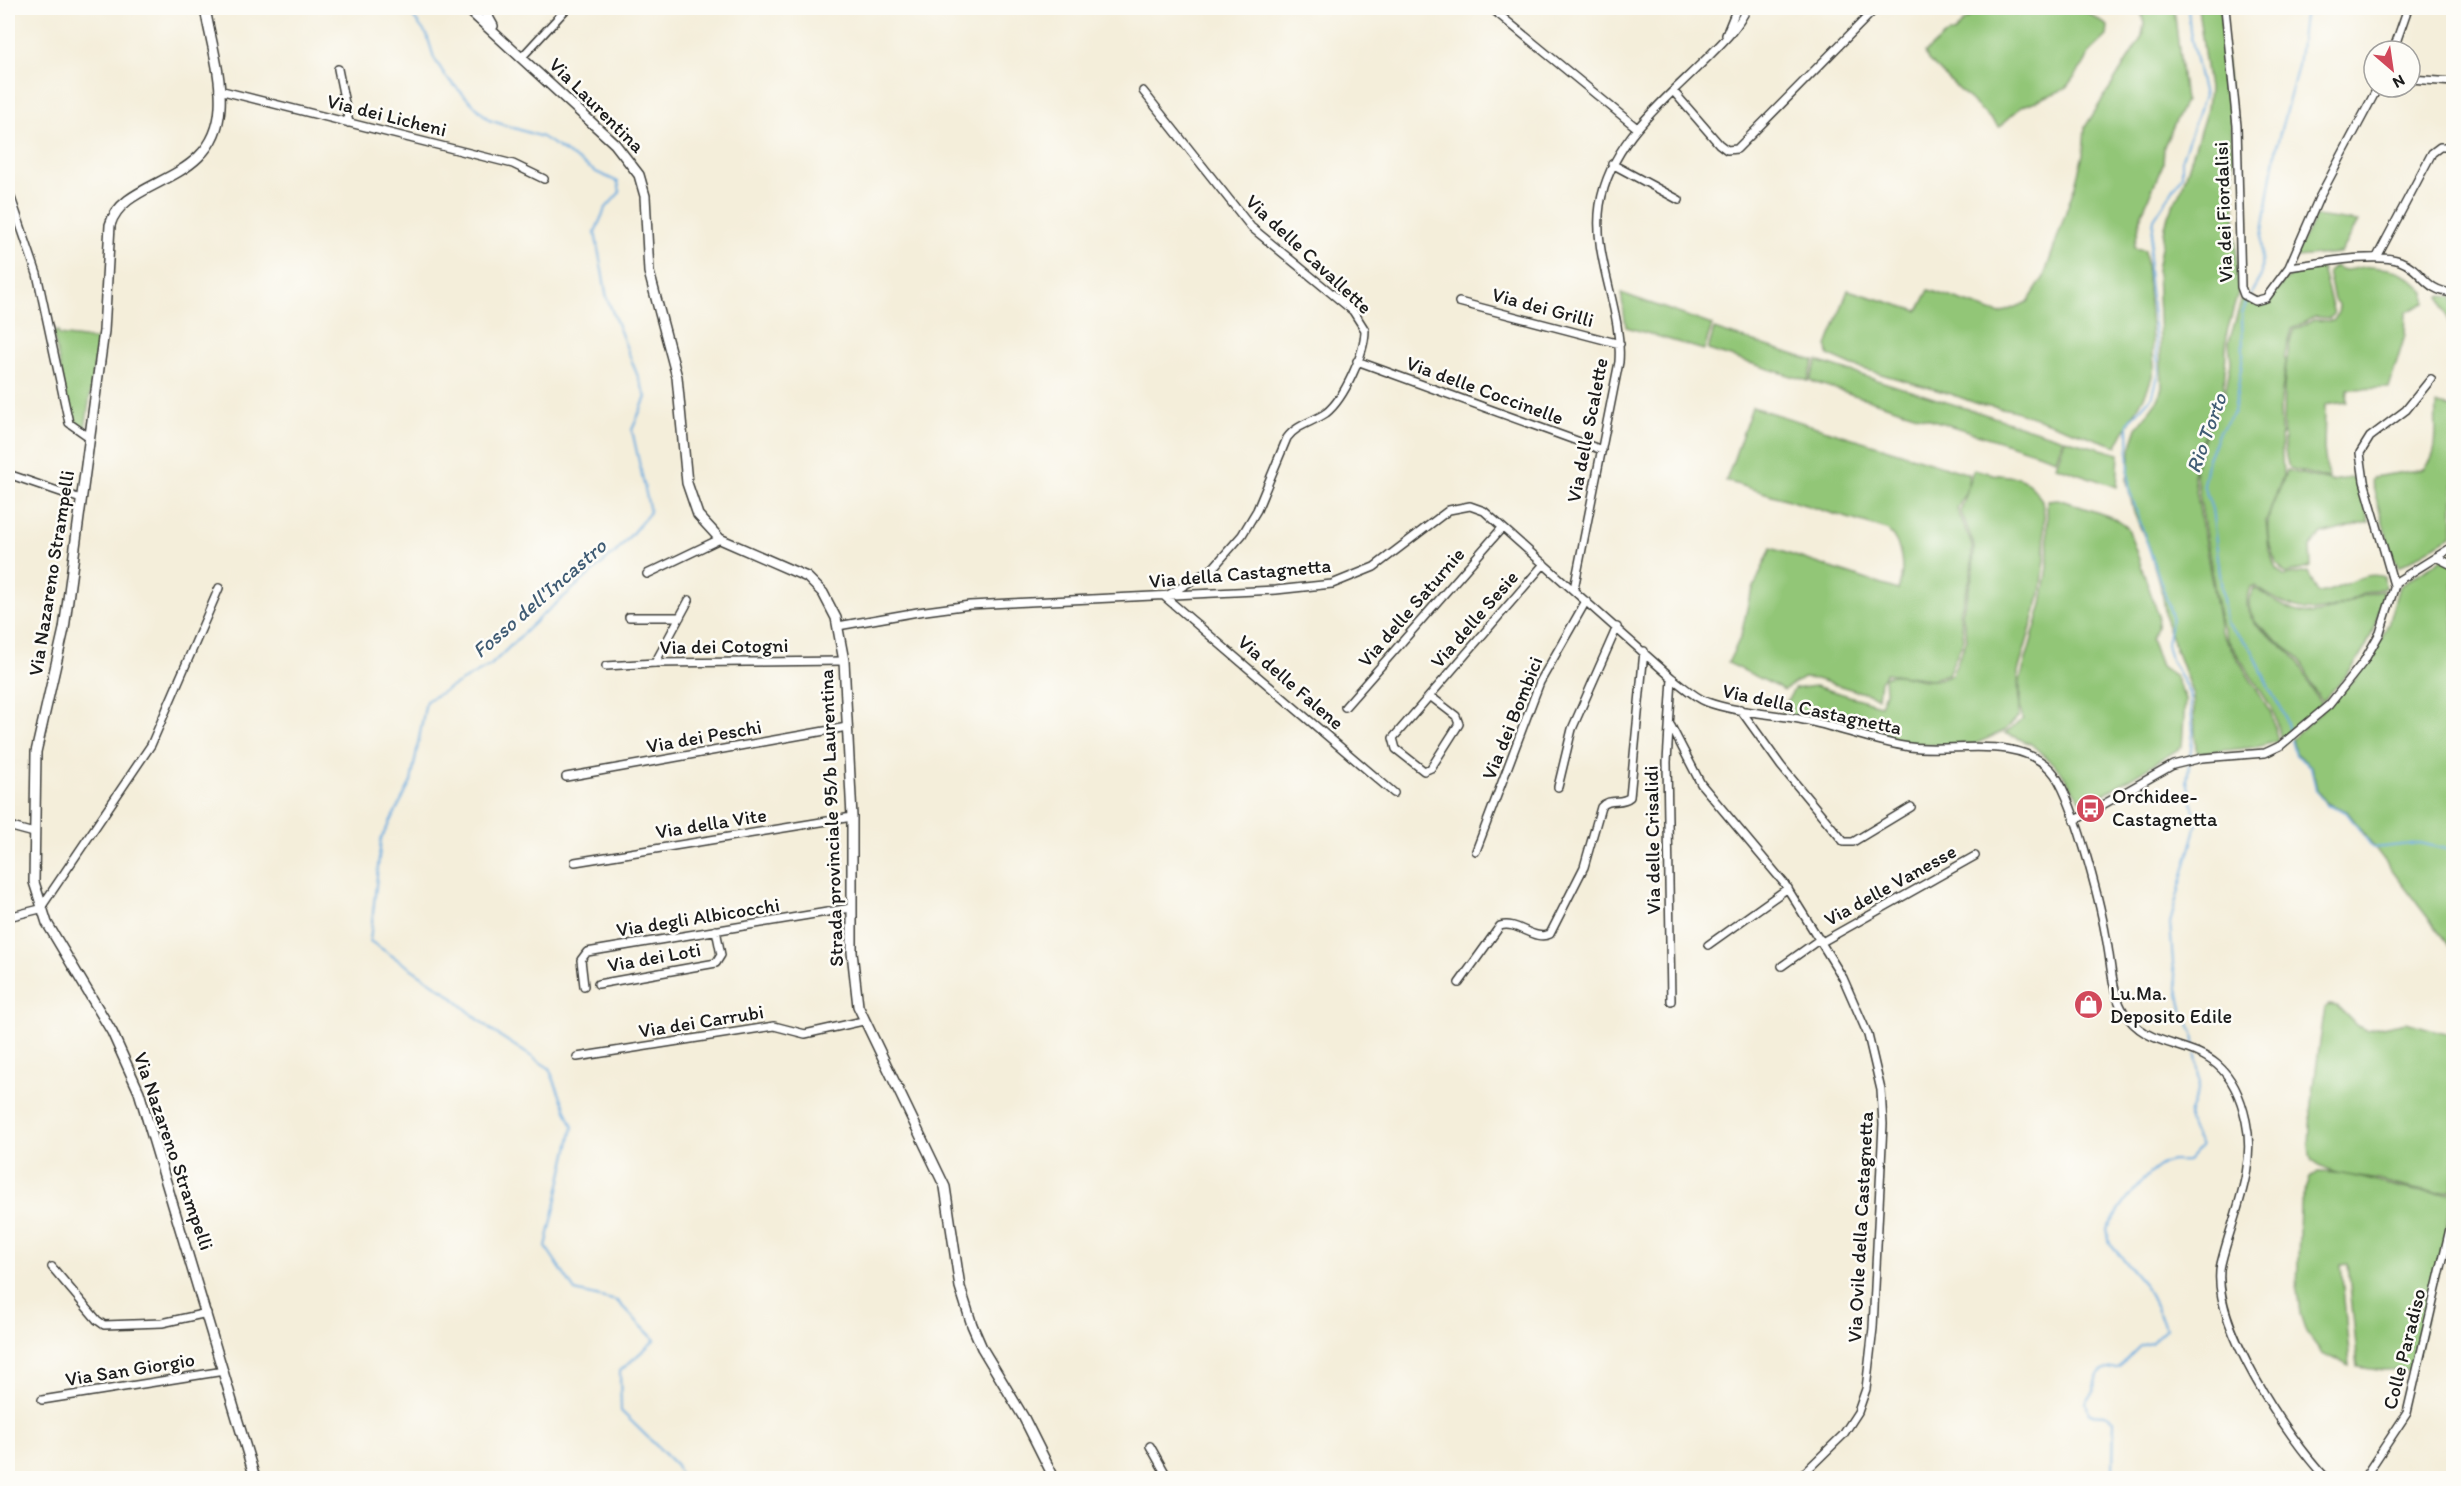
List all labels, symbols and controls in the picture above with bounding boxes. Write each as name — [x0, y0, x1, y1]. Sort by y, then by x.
north arrow — [2362, 39, 2422, 99]
street label: Via Laurentina — [544, 52, 650, 158]
text: N — [2390, 71, 2408, 93]
street label: Via dei Licheni — [325, 89, 449, 141]
street label: Via dei Fiordalisi — [2209, 141, 2237, 283]
street label: Via delle Cavallette — [1241, 189, 1377, 319]
street label: Via dei Grilli — [1489, 282, 1597, 332]
street label: Via delle Coccinelle — [1403, 350, 1567, 430]
street label: Via delle Scalette — [1561, 356, 1613, 504]
water label: Rio Torto — [2180, 389, 2232, 476]
street label: Via Nazareno Strampelli — [23, 468, 79, 678]
water label: Fosso dell'Incastro — [467, 532, 612, 663]
street label: Via delle Saturnie — [1353, 542, 1469, 672]
street label: Via della Castagnetta — [1148, 553, 1332, 593]
street label: Via delle Sesie — [1425, 565, 1523, 673]
street label: Via delle Falene — [1233, 629, 1349, 735]
street label: Via dei Cotogni — [659, 633, 789, 659]
street label: Via dei Bombici — [1476, 653, 1548, 783]
street label: Strada provinciale 95/b Laurentina — [814, 669, 848, 967]
street label: Via della Castagnetta — [1720, 678, 1904, 740]
street label: Via dei Peschi — [645, 714, 763, 758]
street label: Via delle Crisalidi — [1639, 765, 1665, 915]
place label: Orchidee- Castagnetta — [2112, 784, 2218, 831]
bus stop icon: Orchidee- Castagnetta — [2075, 792, 2107, 824]
street label: Via della Vite — [654, 802, 768, 844]
street label: Via delle Vanesse — [1820, 839, 1960, 931]
street label: Via degli Albicocchi — [615, 892, 781, 942]
street label: Via dei Loti — [605, 937, 703, 977]
place label: Lu.Ma. Deposito Edile — [2110, 981, 2232, 1028]
shop icon: Lu.Ma. Deposito Edile — [2073, 988, 2105, 1020]
street label: Via dei Carrubi — [637, 999, 765, 1043]
street label: Via Nazareno Strampelli — [129, 1049, 219, 1253]
street label: Via Ovile della Castagnetta — [1842, 1110, 1878, 1343]
street label: Colle Paradiso — [2377, 1286, 2431, 1412]
street label: Via San Giorgio — [63, 1347, 197, 1391]

